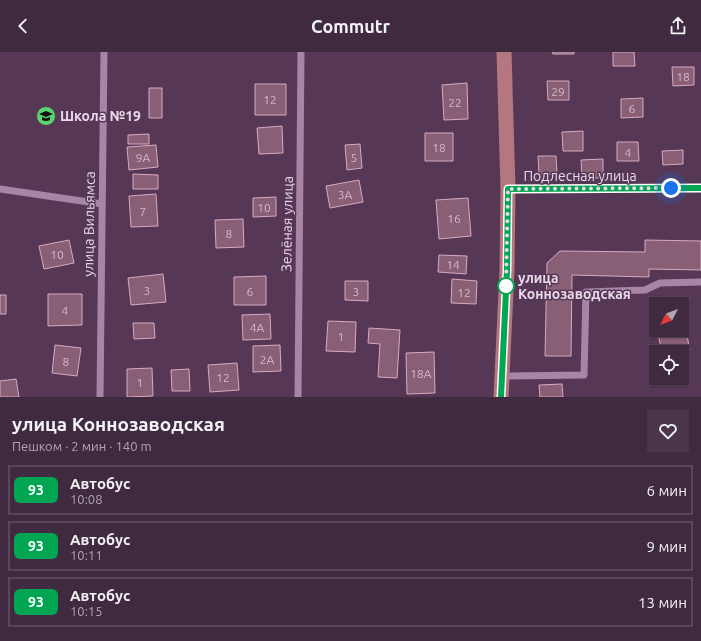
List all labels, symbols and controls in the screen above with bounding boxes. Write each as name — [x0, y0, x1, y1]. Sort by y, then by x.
icon: back — [12, 15, 34, 37]
icon: share — [667, 15, 689, 37]
text: Commutr — [311, 16, 390, 36]
house number: 18 — [676, 70, 690, 83]
house number: 29 — [551, 85, 565, 98]
house number: 12 — [263, 93, 277, 106]
house number: 22 — [448, 96, 462, 109]
house number: 6 — [629, 102, 636, 115]
school or university icon: Школа №19 — [35, 105, 57, 127]
place label: Школа №19 — [60, 108, 141, 124]
house number: 18 — [432, 141, 446, 154]
house number: 4 — [625, 146, 632, 159]
house number: 9А — [136, 151, 150, 164]
house number: 5 — [351, 151, 357, 164]
street label: Подлесная улица — [523, 168, 637, 184]
street label: улица Вильямса — [80, 171, 98, 277]
street label: Зелёная улица — [278, 176, 296, 272]
your location — [661, 178, 681, 198]
house number: 3А — [338, 188, 352, 201]
house number: 10 — [257, 201, 271, 214]
house number: 7 — [140, 205, 146, 218]
house number: 16 — [447, 212, 461, 225]
house number: 8 — [226, 227, 233, 240]
house number: 10 — [50, 248, 64, 261]
house number: 14 — [446, 258, 460, 271]
place label: улица Коннозаводская — [518, 270, 631, 302]
marker: улица Коннозаводская — [497, 277, 515, 295]
house number: 3 — [144, 284, 150, 297]
house number: 6 — [247, 285, 254, 298]
house number: 3 — [353, 285, 359, 298]
house number: 12 — [457, 286, 471, 299]
north arrow — [649, 297, 689, 337]
map controls — [649, 297, 689, 385]
house number: 4 — [62, 304, 69, 317]
house number: 4А — [250, 321, 264, 334]
house number: 1 — [338, 330, 344, 343]
button: locate — [649, 345, 689, 385]
house number: 2А — [260, 353, 274, 366]
house number: 8 — [63, 355, 70, 368]
house number: 18А — [410, 367, 432, 380]
house number: 12 — [216, 371, 230, 384]
house number: 1 — [137, 376, 143, 389]
button: heart — [647, 410, 689, 452]
text: улица Коннозаводская — [12, 413, 225, 435]
text: Пешком · 2 мин · 140 m — [12, 439, 152, 453]
text: Автобус — [70, 475, 130, 492]
text: 93 — [28, 482, 44, 498]
text: 6 мин — [647, 482, 687, 499]
text: 10:08 — [70, 492, 103, 506]
text: Автобус — [70, 531, 130, 548]
text: 93 — [28, 538, 44, 554]
text: 9 мин — [647, 538, 687, 555]
text: 10:11 — [70, 548, 103, 562]
text: Автобус — [70, 587, 130, 604]
text: 93 — [28, 594, 44, 610]
text: 13 мин — [638, 594, 687, 611]
text: 10:15 — [70, 604, 103, 618]

